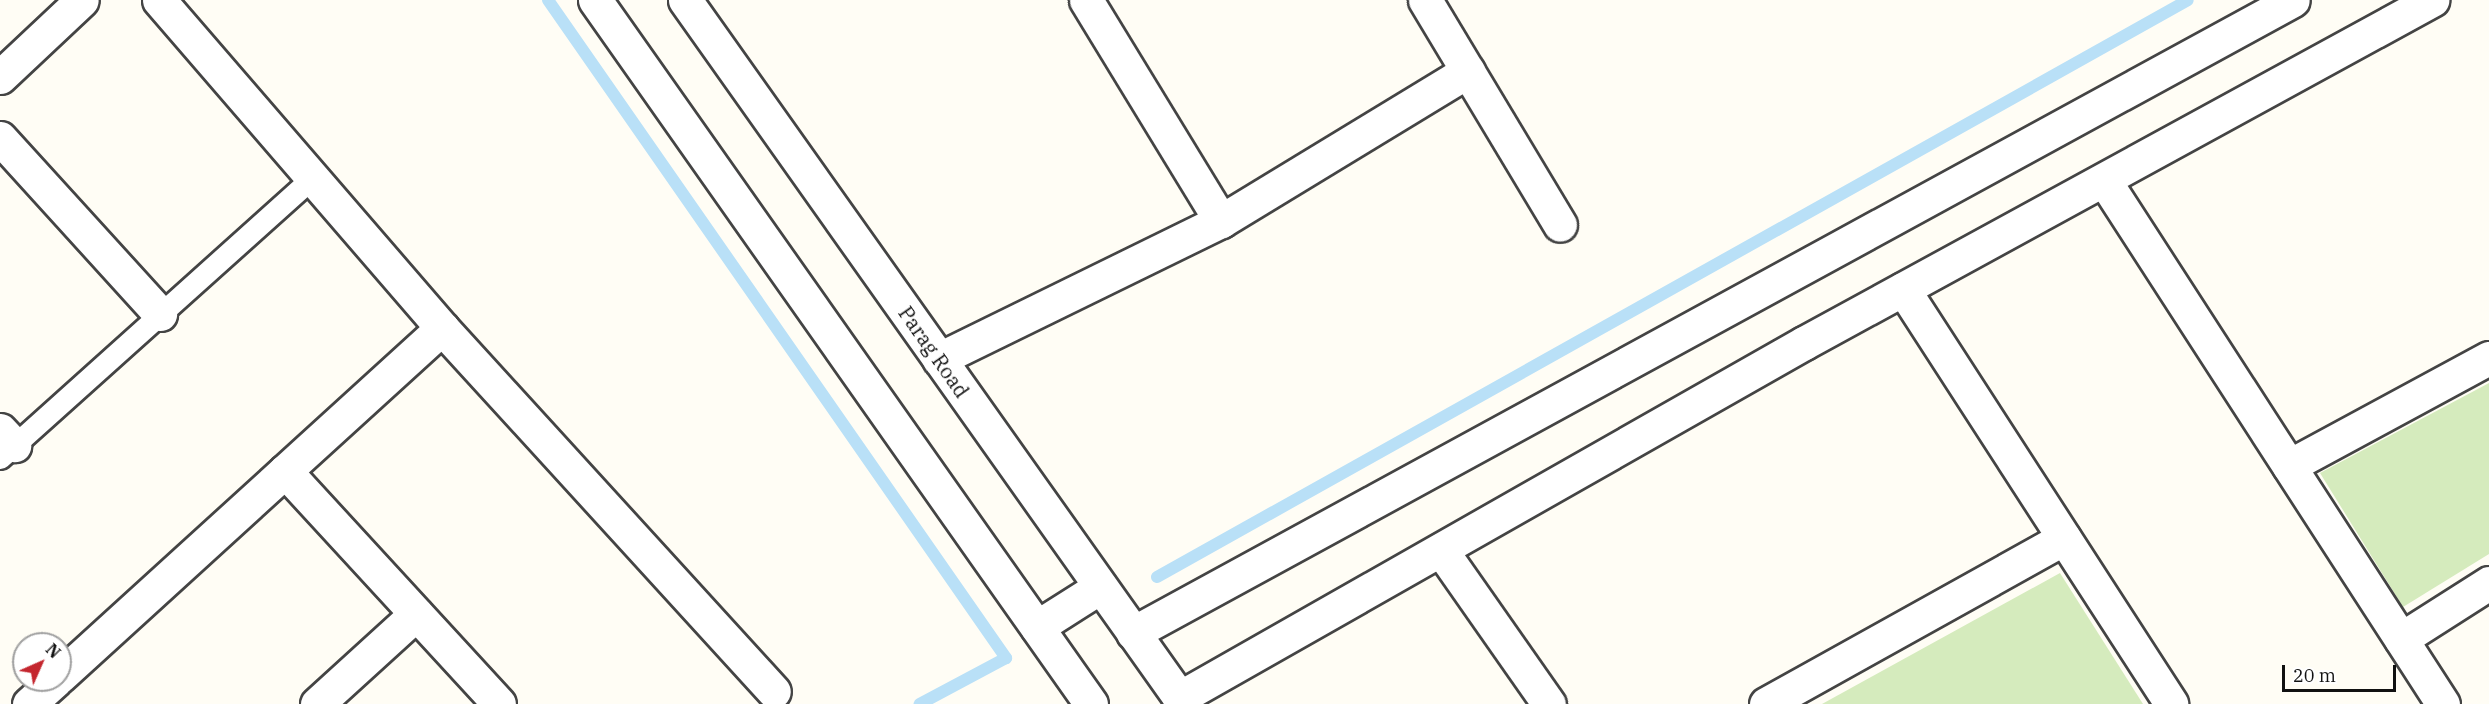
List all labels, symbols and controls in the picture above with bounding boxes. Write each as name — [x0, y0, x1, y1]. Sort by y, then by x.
street label: Parag Road — [894, 302, 974, 402]
north arrow — [12, 632, 72, 692]
text: N — [42, 639, 65, 662]
scale bar — [2285, 653, 2399, 691]
text: 20 m — [2293, 664, 2336, 687]

